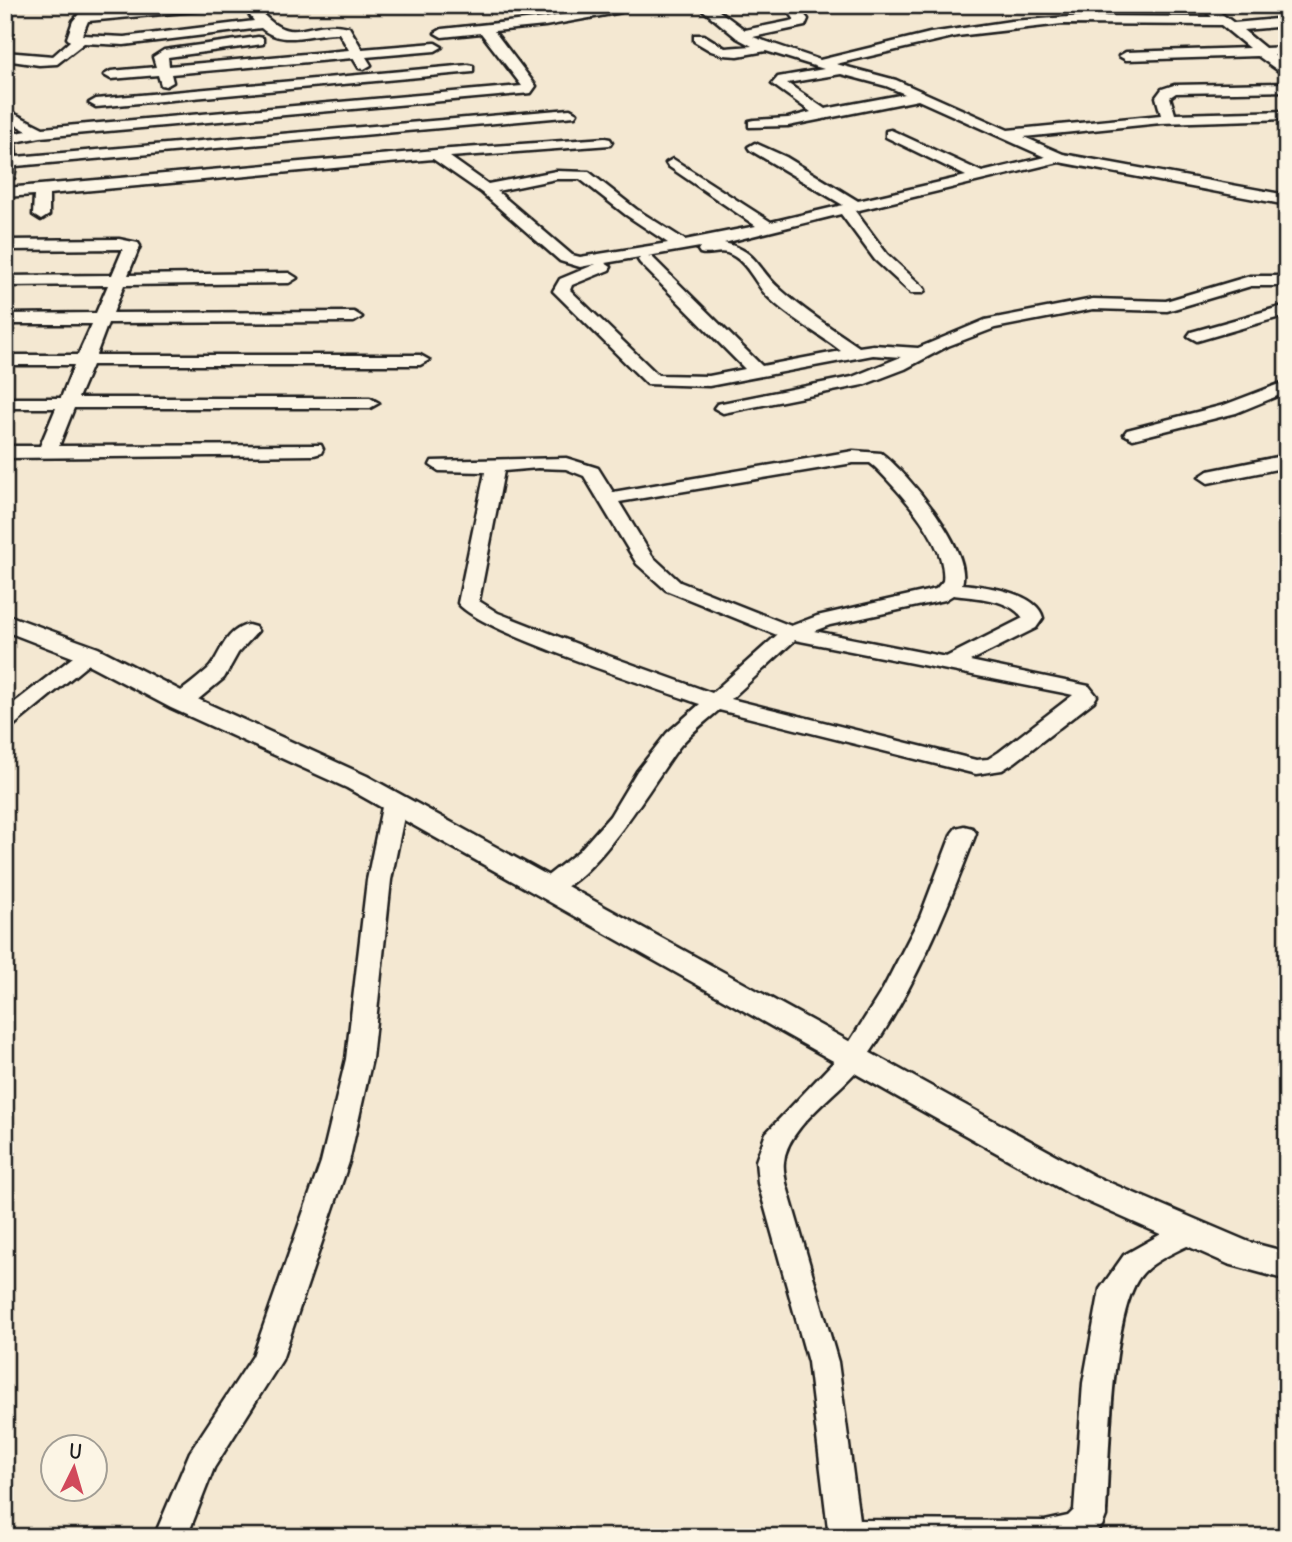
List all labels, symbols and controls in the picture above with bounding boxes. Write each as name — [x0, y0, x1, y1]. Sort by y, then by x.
north arrow — [38, 1434, 108, 1504]
text: U — [68, 1439, 83, 1464]

